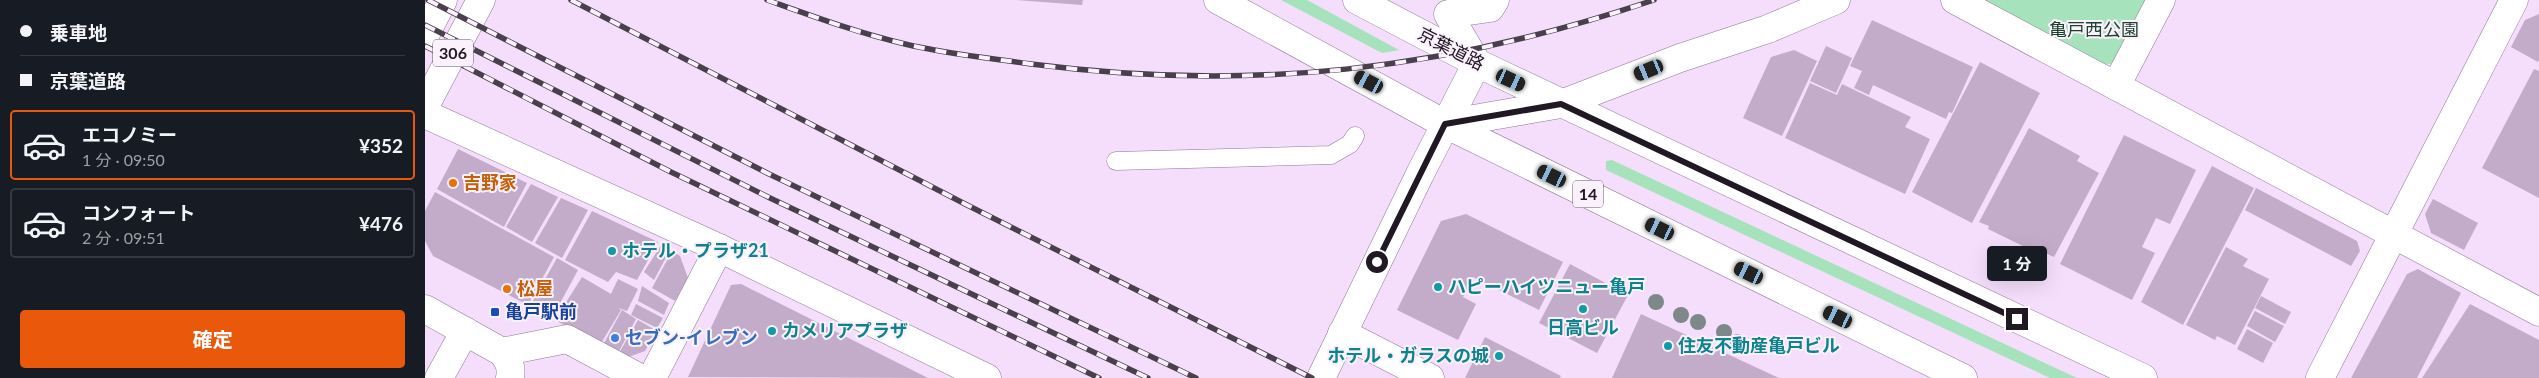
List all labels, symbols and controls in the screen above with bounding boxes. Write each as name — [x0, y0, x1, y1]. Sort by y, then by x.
park label: 亀戸西公園 — [2049, 18, 2139, 40]
text: 乗車地 — [50, 21, 107, 44]
street label: 京葉道路 — [1414, 22, 1489, 74]
road number: 306 — [433, 40, 473, 66]
car — [1632, 57, 1665, 83]
car — [1494, 67, 1527, 93]
car — [1352, 68, 1385, 96]
text: 京葉道路 — [50, 69, 126, 92]
icon: car — [22, 123, 67, 168]
text: エコノミー — [82, 123, 177, 146]
text: ¥352 — [359, 134, 403, 157]
text: 1 分 · 09:50 — [82, 150, 165, 169]
car — [1535, 163, 1568, 189]
place label: 吉野家 — [463, 171, 517, 193]
marker: 吉野家 — [447, 177, 459, 189]
road number: 14 — [1573, 180, 1603, 208]
icon: car — [22, 201, 67, 246]
text: コンフォート — [82, 201, 195, 224]
text: ¥476 — [359, 212, 403, 235]
car — [1643, 216, 1676, 242]
text: 2 分 · 09:51 — [82, 228, 165, 247]
place label: ホテル・プラザ21 — [622, 239, 769, 261]
marker: ホテル・プラザ21 — [606, 245, 618, 257]
callout: 1 分 — [1987, 246, 2047, 282]
route start — [1366, 251, 1388, 273]
text: 1 分 — [2002, 254, 2032, 273]
car — [1732, 260, 1765, 286]
place label: ハピーハイツニュー亀戸 — [1448, 275, 1645, 297]
place label: 松屋 — [517, 277, 553, 299]
marker: ハピーハイツニュー亀戸 — [1432, 281, 1444, 293]
marker: 松屋 — [501, 283, 513, 295]
place label: 亀戸駅前 — [505, 300, 577, 322]
marker: 日高ビル — [1577, 303, 1589, 315]
car — [1821, 304, 1854, 330]
marker: 亀戸駅前 — [489, 306, 501, 318]
route end — [2006, 308, 2028, 330]
button: 確定 — [20, 310, 405, 368]
place label: 日高ビル — [1547, 316, 1619, 338]
place label: カメリアプラザ — [782, 319, 908, 341]
marker: カメリアプラザ — [766, 325, 778, 337]
place label: セブン-イレブン — [625, 326, 758, 348]
marker: セブン-イレブン — [609, 332, 621, 344]
place label: 住友不動産亀戸ビル — [1678, 334, 1840, 356]
marker: 住友不動産亀戸ビル — [1662, 340, 1674, 352]
place label: ホテル・ガラスの城 — [1327, 344, 1489, 366]
marker: ホテル・ガラスの城 — [1493, 350, 1505, 362]

